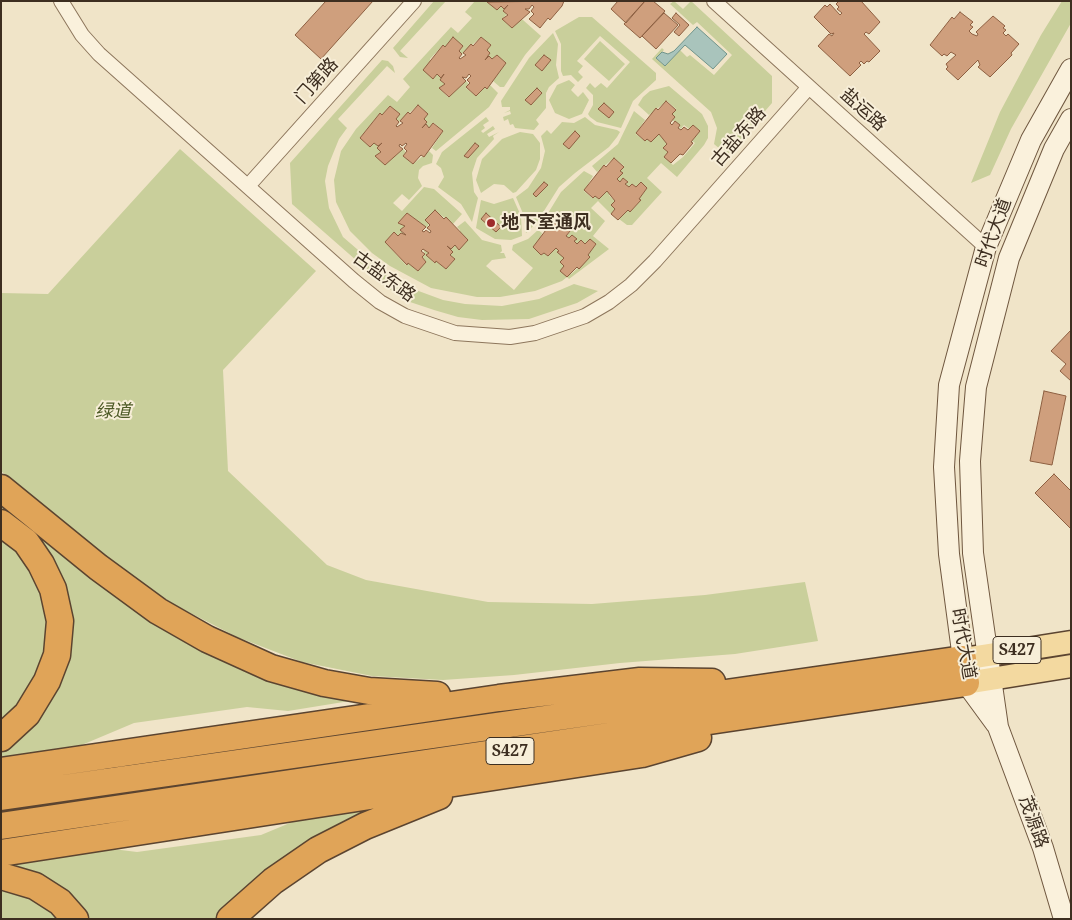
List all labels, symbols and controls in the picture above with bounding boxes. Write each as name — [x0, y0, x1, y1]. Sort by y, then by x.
street label: 门第路 — [291, 54, 343, 108]
street label: 盐运路 — [836, 84, 890, 136]
street label: 古盐东路 — [707, 103, 771, 171]
street label: 时代大道 — [972, 195, 1016, 271]
place label: 地下室通风 — [501, 212, 591, 234]
marker: 地下室通风 — [485, 217, 497, 229]
street label: 古盐东路 — [349, 247, 419, 307]
park label: 绿道 — [95, 401, 131, 423]
street label: 时代大道 — [946, 607, 980, 681]
road number: S427 — [993, 636, 1041, 664]
road number: S427 — [486, 738, 534, 764]
street label: 茂源路 — [1014, 793, 1052, 851]

